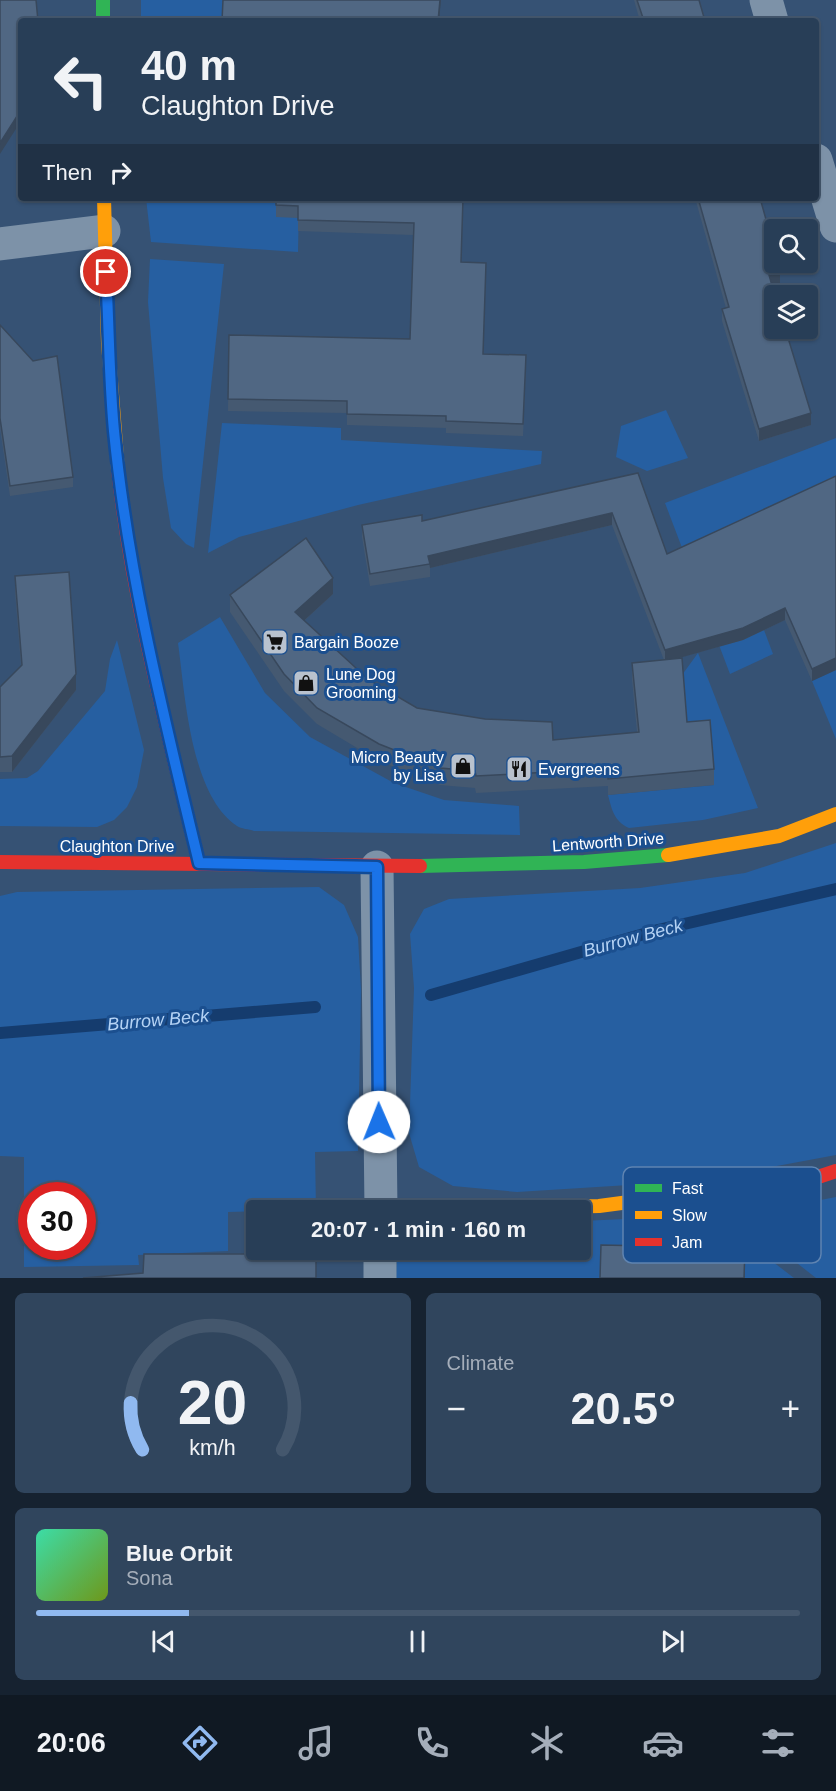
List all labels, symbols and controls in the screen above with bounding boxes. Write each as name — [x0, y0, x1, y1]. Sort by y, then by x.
icon: left — [42, 42, 120, 120]
text: 40 m — [141, 42, 237, 89]
text: Claughton Drive — [141, 91, 335, 121]
icon: right — [104, 156, 137, 189]
text: Then — [42, 160, 92, 185]
map controls — [764, 219, 818, 339]
button: search — [764, 219, 818, 273]
pin — [80, 246, 131, 297]
icon: arrive — [89, 255, 122, 288]
button: layers — [764, 285, 818, 339]
supermarket icon: Bargain Booze — [260, 627, 290, 657]
place label: Bargain Booze — [294, 634, 399, 651]
place label: Lune Dog Grooming — [326, 666, 396, 701]
shop icon: Lune Dog Grooming — [291, 668, 321, 698]
place label: Micro Beauty by Lisa — [351, 749, 444, 784]
shop icon: Micro Beauty by Lisa — [448, 751, 478, 781]
restaurant icon: Evergreens — [504, 754, 534, 784]
place label: Evergreens — [538, 761, 620, 778]
street label: Lentworth Drive — [552, 830, 665, 854]
street label: Claughton Drive — [60, 838, 174, 855]
water label: Burrow Beck — [581, 915, 686, 961]
water label: Burrow Beck — [106, 1006, 211, 1034]
position arrow — [347, 1090, 411, 1154]
legend — [623, 1167, 821, 1263]
text: Fast — [672, 1180, 704, 1197]
speed limit sign: 30 — [18, 1182, 96, 1260]
text: Slow — [672, 1207, 707, 1224]
text: 20:07 · 1 min · 160 m — [311, 1217, 526, 1242]
text: Jam — [672, 1234, 702, 1251]
text: Climate — [447, 1352, 514, 1374]
text: 20 — [178, 1368, 247, 1437]
text: 20.5° — [570, 1383, 676, 1434]
text: − — [447, 1390, 466, 1427]
text: + — [781, 1390, 800, 1427]
text: km/h — [190, 1436, 236, 1460]
text: Blue Orbit — [126, 1541, 232, 1566]
text: Sona — [126, 1567, 173, 1589]
icon: previous — [147, 1625, 180, 1658]
icon: pause — [401, 1625, 434, 1658]
icon: next — [656, 1625, 689, 1658]
icon: directions — [179, 1722, 221, 1764]
icon: music — [295, 1722, 337, 1764]
icon: phone — [411, 1722, 453, 1764]
icon: climate — [526, 1722, 568, 1764]
icon: car — [642, 1722, 684, 1764]
icon: filters — [757, 1722, 799, 1764]
text: 20:06 — [37, 1728, 106, 1758]

